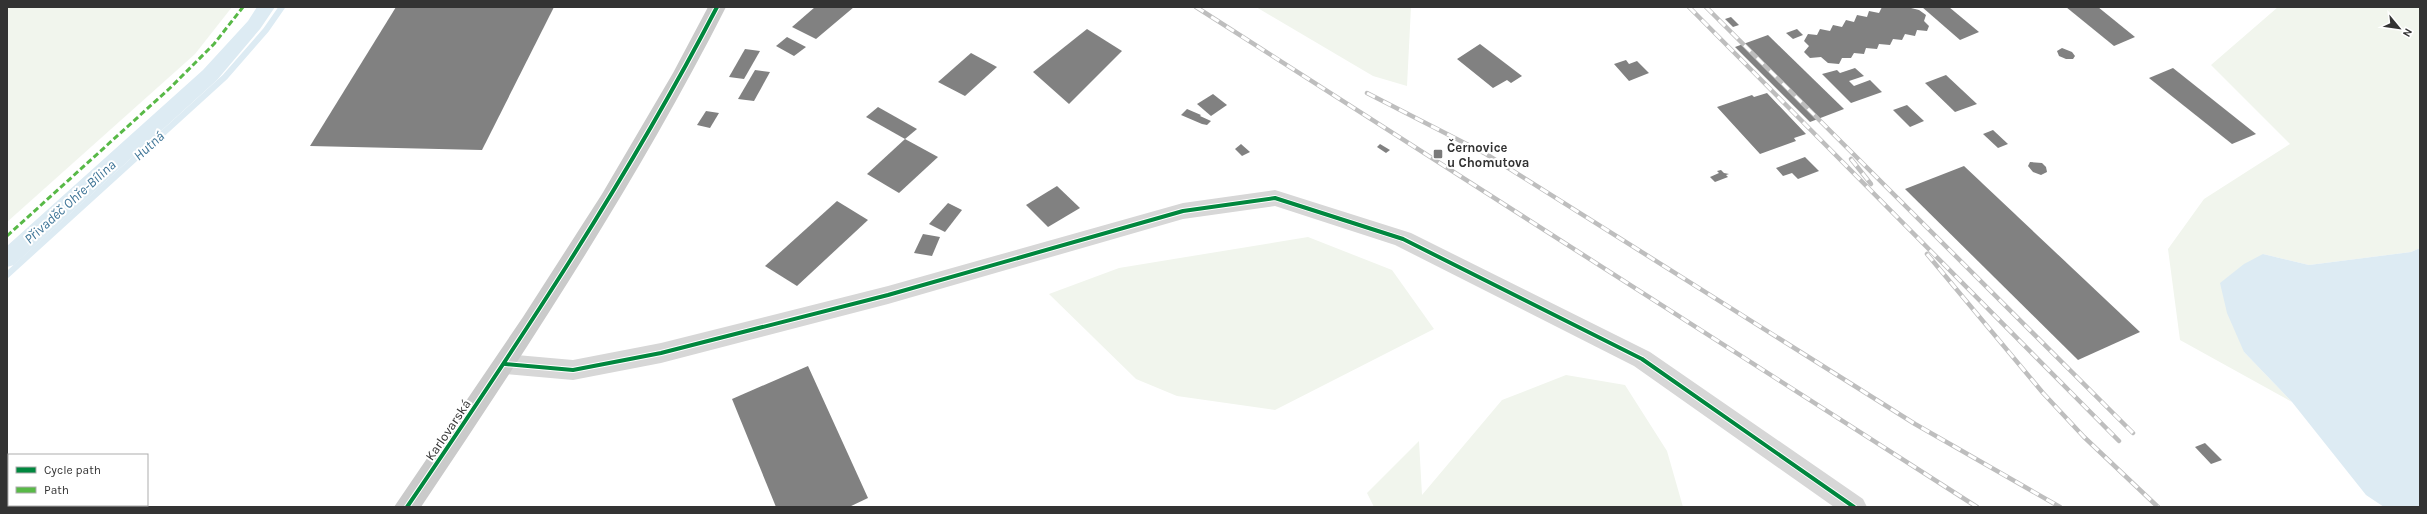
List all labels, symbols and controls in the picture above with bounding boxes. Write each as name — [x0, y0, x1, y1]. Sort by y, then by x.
north arrow — [2379, 8, 2419, 48]
text: N — [2400, 26, 2415, 39]
water label: Hutná — [130, 128, 168, 164]
place label: Černovice u Chomutova — [1447, 138, 1529, 170]
marker: Černovice u Chomutova — [1432, 148, 1444, 160]
water label: Přivaděč Ohře-Bílina — [21, 156, 119, 248]
street label: Karlovarská — [422, 397, 474, 463]
legend — [8, 454, 148, 506]
text: Cycle path — [44, 463, 101, 477]
text: Path — [44, 483, 69, 497]

